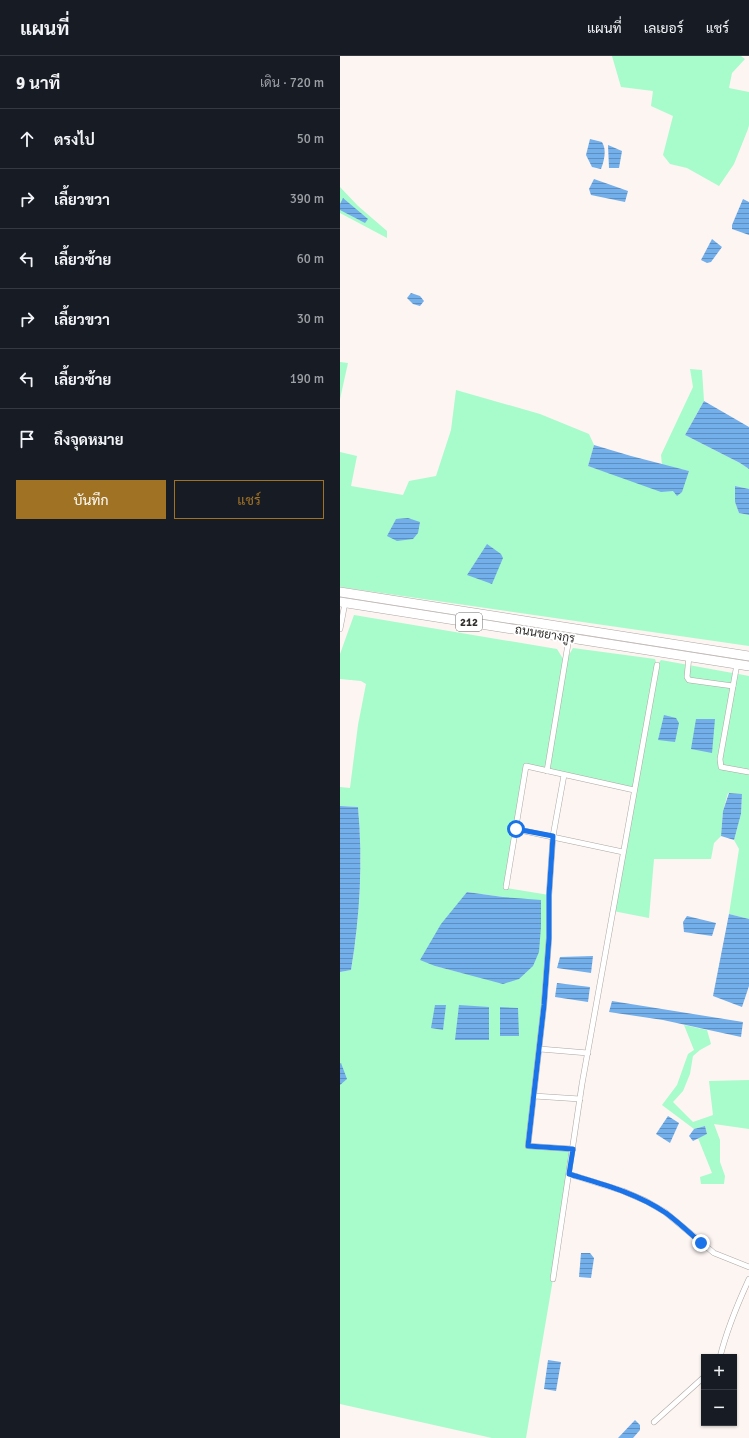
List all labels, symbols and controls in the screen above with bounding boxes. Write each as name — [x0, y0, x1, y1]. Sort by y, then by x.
text: แผนที่ — [20, 17, 69, 41]
text: แผนที่ — [587, 20, 622, 37]
text: เลเยอร์ — [644, 20, 684, 37]
text: แชร์ — [706, 20, 729, 37]
text: 9 นาที — [16, 73, 60, 94]
text: เดิน · 720 m — [260, 75, 324, 91]
icon: ahead — [16, 128, 38, 150]
text: ตรงไป — [54, 131, 95, 149]
text: 50 m — [297, 131, 324, 147]
icon: right — [16, 188, 38, 210]
text: เลี้ยวขวา — [54, 191, 110, 209]
text: 390 m — [290, 191, 324, 207]
icon: left — [16, 248, 38, 270]
text: เลี้ยวซ้าย — [54, 251, 111, 269]
text: 60 m — [297, 251, 324, 267]
icon: right — [16, 308, 38, 330]
text: เลี้ยวขวา — [54, 311, 110, 329]
text: 30 m — [297, 311, 324, 327]
icon: left — [16, 368, 38, 390]
text: เลี้ยวซ้าย — [54, 371, 111, 389]
text: 190 m — [290, 371, 324, 387]
icon: arrive — [16, 428, 38, 450]
text: ถึงจุดหมาย — [54, 431, 124, 449]
button: บันทึก — [16, 480, 166, 519]
button: แชร์ — [174, 480, 324, 519]
road number: 212 — [456, 613, 482, 631]
street label: ถนนชยางกูร — [514, 622, 576, 647]
route start — [507, 820, 525, 838]
route end — [692, 1234, 710, 1252]
map controls — [701, 1354, 737, 1426]
button: + — [701, 1354, 737, 1390]
button: − — [701, 1390, 737, 1426]

